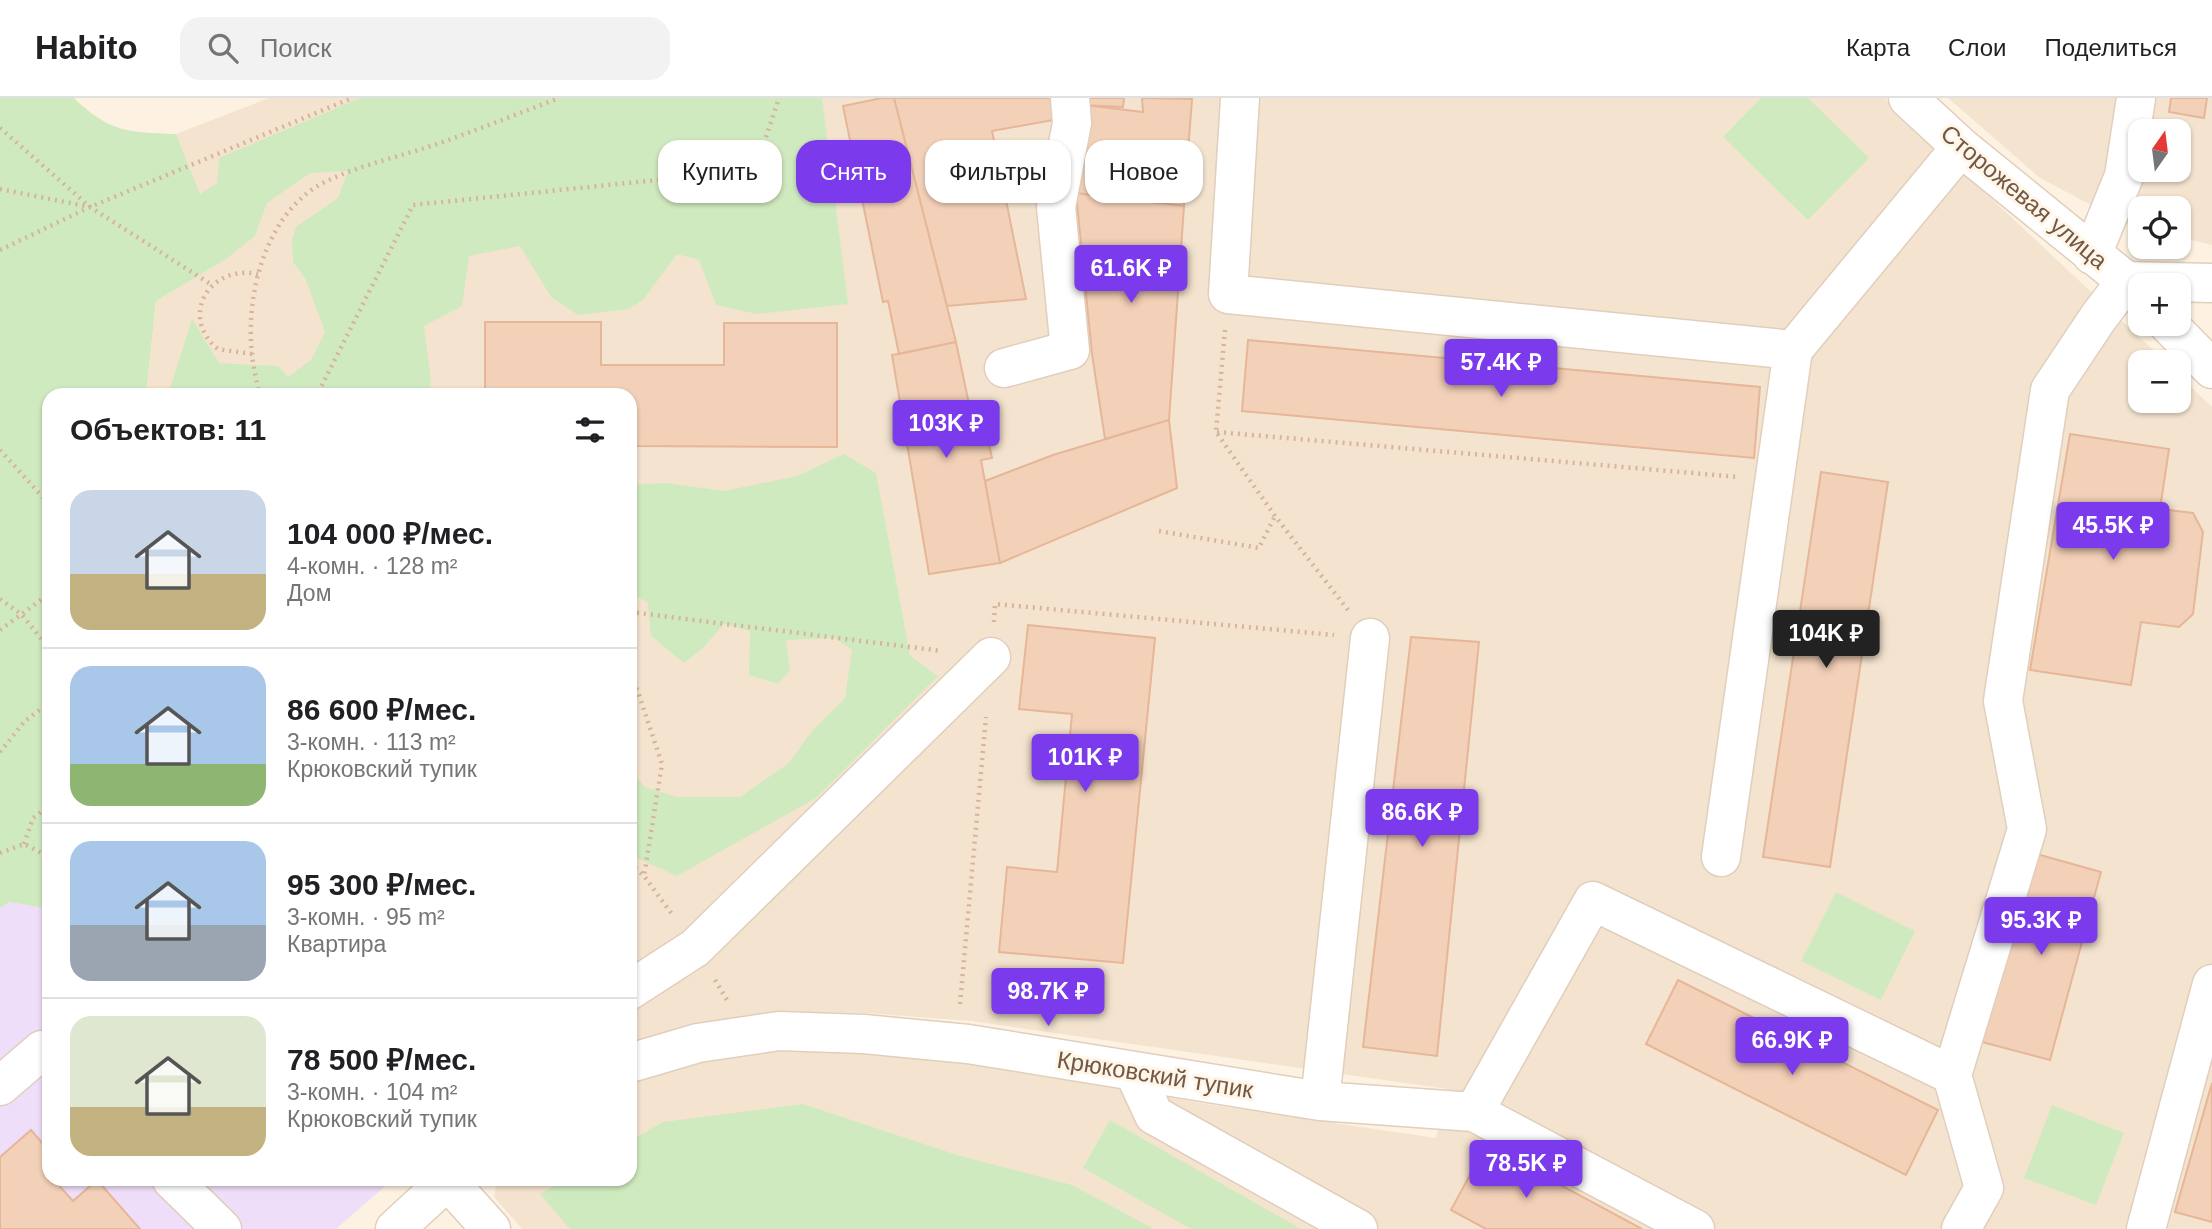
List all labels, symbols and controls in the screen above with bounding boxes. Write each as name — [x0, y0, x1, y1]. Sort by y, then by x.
search box — [180, 17, 670, 80]
text: Habito — [35, 29, 138, 66]
icon: search — [204, 29, 242, 67]
text: Поиск — [260, 33, 332, 63]
text: Карта — [1846, 34, 1910, 61]
text: Слои — [1948, 34, 2006, 61]
text: Поделиться — [2044, 34, 2177, 61]
street label: Сторожевая улица — [1936, 119, 2113, 274]
north arrow — [2128, 119, 2191, 182]
map controls — [2128, 119, 2191, 413]
chip: Купить — [658, 140, 782, 203]
chip: Снять — [796, 140, 911, 203]
chip: Фильтры — [925, 140, 1071, 203]
chip: Новое — [1085, 140, 1203, 203]
button: locate — [2128, 196, 2191, 259]
pin: 61.6K ₽ — [1066, 246, 1196, 305]
text: 61.6K ₽ — [1090, 255, 1172, 281]
button: + — [2128, 273, 2191, 336]
pin: 57.4K ₽ — [1436, 340, 1566, 399]
text: 57.4K ₽ — [1460, 349, 1542, 375]
button: − — [2128, 350, 2191, 413]
pin: 103K ₽ — [889, 400, 1003, 460]
text: 103K ₽ — [909, 410, 983, 436]
icon: filters — [571, 411, 609, 449]
text: Объектов: 11 — [70, 413, 266, 446]
pin: 45.5K ₽ — [2048, 503, 2178, 562]
text: 45.5K ₽ — [2072, 512, 2154, 538]
text: 104 000 ₽/мес. — [287, 517, 493, 550]
icon: home — [126, 518, 210, 602]
text: 4-комн. · 128 m² — [287, 553, 458, 579]
text: Дом — [287, 580, 331, 606]
pin: 104K ₽ — [1769, 610, 1883, 670]
text: 104K ₽ — [1789, 620, 1863, 646]
text: 86 600 ₽/мес. — [287, 693, 476, 726]
icon: home — [126, 694, 210, 778]
text: 3-комн. · 113 m² — [287, 729, 456, 755]
pin: 101K ₽ — [1028, 734, 1142, 794]
text: 101K ₽ — [1048, 744, 1122, 770]
text: Крюковский тупик — [287, 756, 477, 782]
pin: 86.6K ₽ — [1357, 790, 1487, 849]
text: 86.6K ₽ — [1381, 799, 1463, 825]
text: 95 300 ₽/мес. — [287, 868, 476, 901]
icon: home — [126, 869, 210, 953]
pin: 95.3K ₽ — [1976, 898, 2106, 957]
text: 3-комн. · 95 m² — [287, 904, 445, 930]
text: 95.3K ₽ — [2000, 907, 2082, 933]
text: Квартира — [287, 931, 386, 957]
pin: 98.7K ₽ — [983, 968, 1113, 1028]
text: 98.7K ₽ — [1007, 978, 1089, 1004]
pin: 66.9K ₽ — [1727, 1018, 1857, 1077]
text: 66.9K ₽ — [1751, 1027, 1833, 1053]
text: 78 500 ₽/мес. — [287, 1043, 476, 1076]
icon: home — [126, 1044, 210, 1128]
street label: Крюковский тупик — [1055, 1046, 1255, 1103]
text: 3-комн. · 104 m² — [287, 1079, 458, 1105]
text: Крюковский тупик — [287, 1106, 477, 1132]
pin: 78.5K ₽ — [1461, 1140, 1591, 1200]
text: 78.5K ₽ — [1485, 1150, 1567, 1176]

